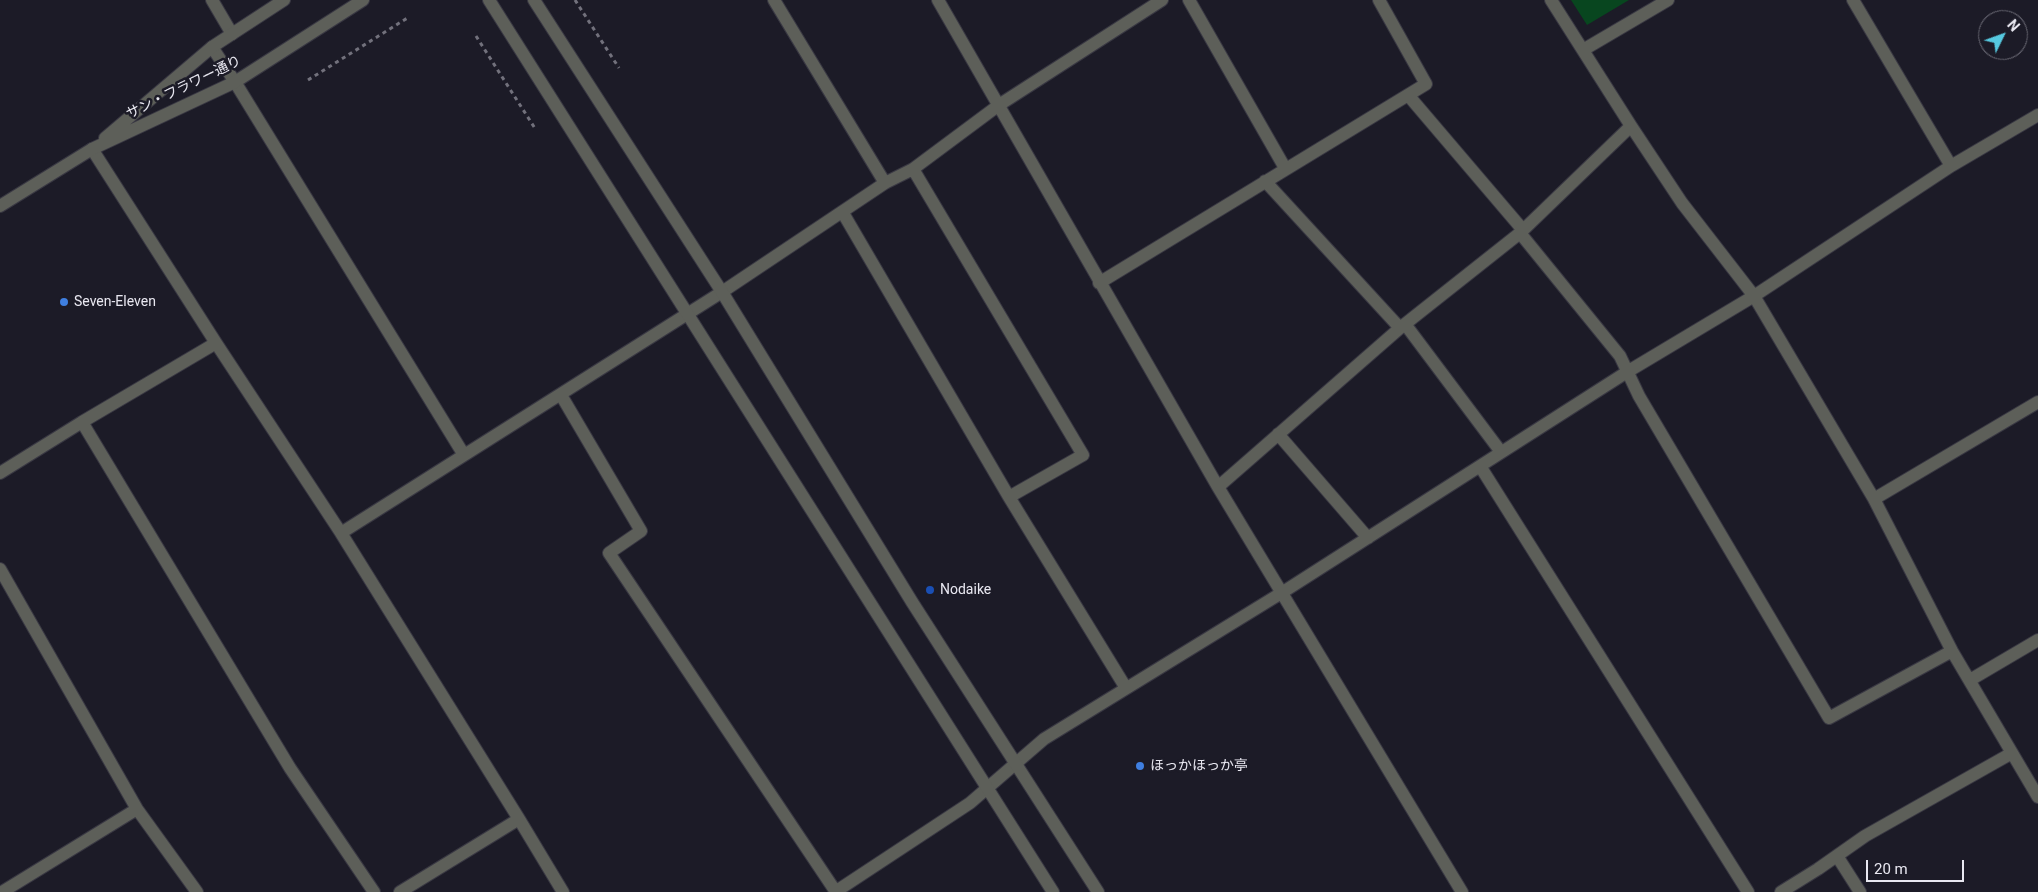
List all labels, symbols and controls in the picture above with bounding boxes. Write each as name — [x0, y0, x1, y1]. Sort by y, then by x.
north arrow — [1978, 10, 2028, 60]
text: N — [2004, 17, 2023, 35]
street label: サン・フラワー通り — [124, 53, 244, 123]
place label: Seven-Eleven — [74, 294, 156, 310]
marker: Seven-Eleven — [58, 296, 70, 308]
place label: Nodaike — [940, 582, 991, 598]
marker: Nodaike — [924, 584, 936, 596]
place label: ほっかほっか亭 — [1150, 758, 1248, 774]
marker: ほっかほっか亭 — [1134, 760, 1146, 772]
scale bar — [1868, 850, 1966, 882]
text: 20 m — [1874, 860, 1908, 878]

